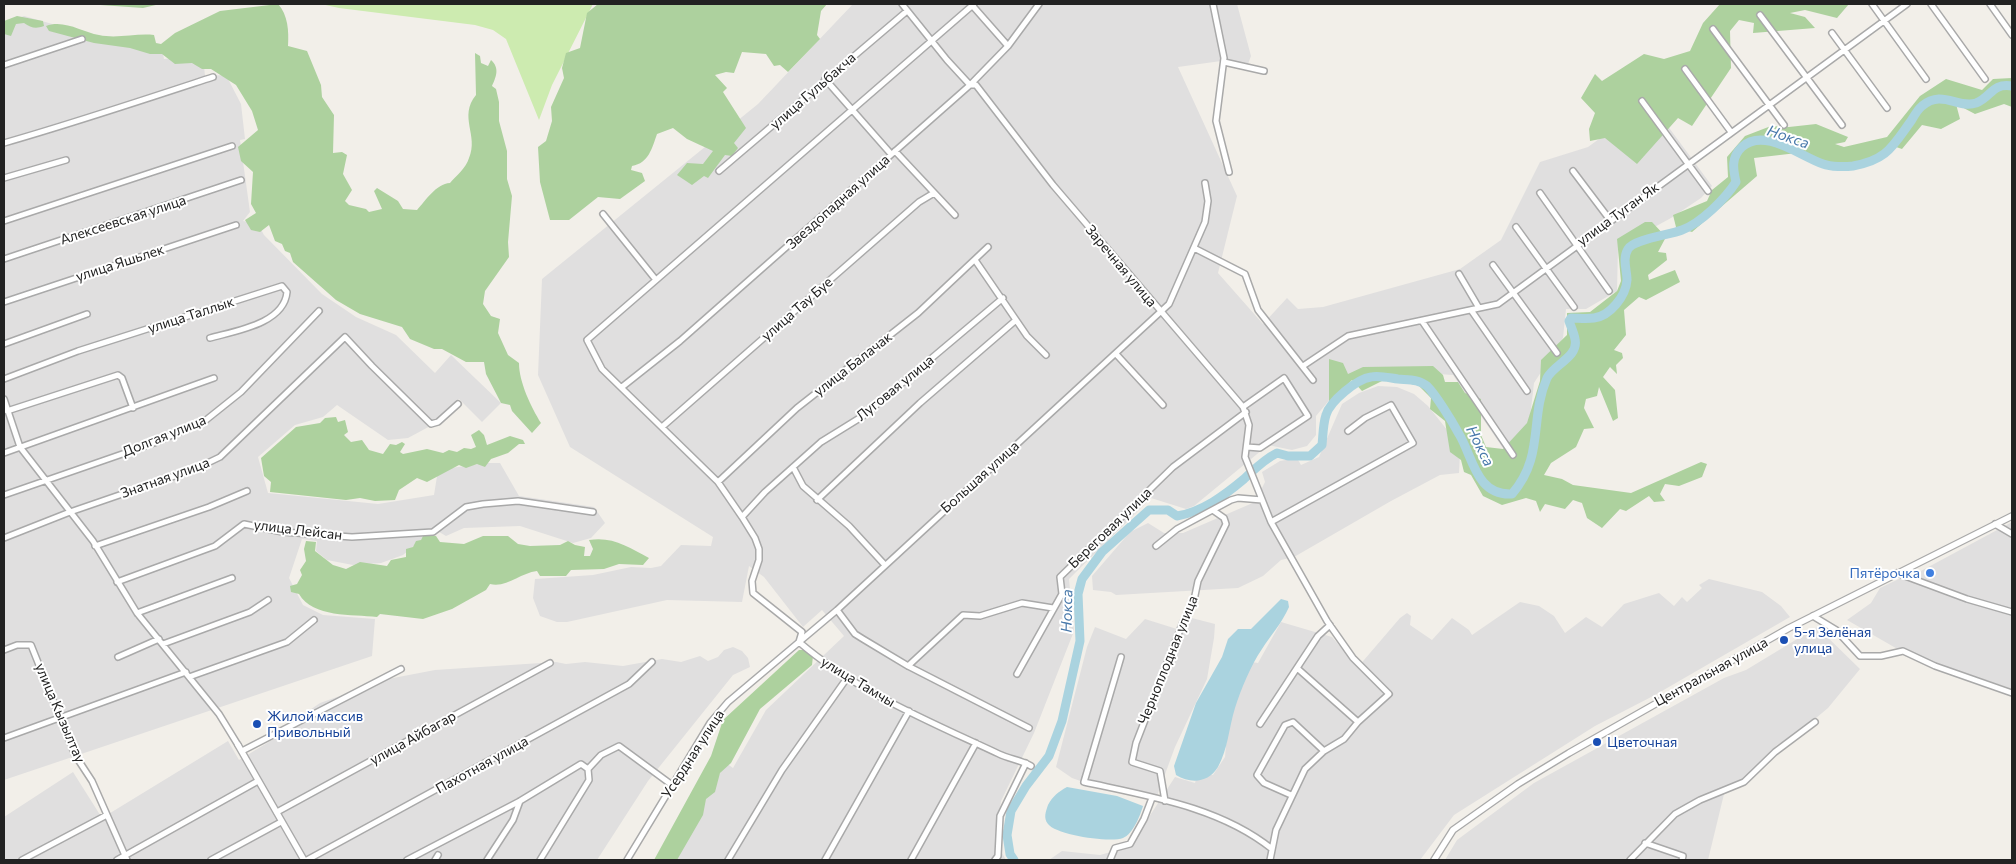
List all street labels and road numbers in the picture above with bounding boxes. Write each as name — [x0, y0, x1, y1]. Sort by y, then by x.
street label: улица Гульбакча — [767, 49, 859, 133]
street label: Звездопадная улица — [783, 151, 893, 253]
street label: улица Туган Як — [1574, 179, 1662, 249]
street label: Алексеевская улица — [58, 192, 188, 248]
street label: Заречная улица — [1082, 222, 1160, 310]
street label: улица Яшьлек — [74, 241, 166, 285]
street label: улица Тау Буе — [758, 274, 836, 344]
street label: улица Таллык — [146, 293, 236, 337]
street label: улица Балачак — [811, 328, 895, 400]
street label: Луговая улица — [853, 352, 937, 424]
street label: Долгая улица — [120, 412, 208, 460]
street label: Большая улица — [937, 437, 1023, 517]
street label: Знатная улица — [118, 454, 212, 502]
street label: Береговая улица — [1065, 484, 1155, 572]
street label: улица Лейсан — [253, 516, 343, 544]
street label: Черноплодная улица — [1134, 593, 1202, 727]
street label: Центральная улица — [1651, 634, 1771, 710]
street label: улица Тамчы — [818, 653, 898, 711]
street label: улица Кызылтау — [31, 661, 89, 765]
street label: Усердная улица — [658, 706, 728, 802]
street label: улица Айбагар — [367, 707, 459, 769]
street label: Пахотная улица — [433, 733, 531, 797]

